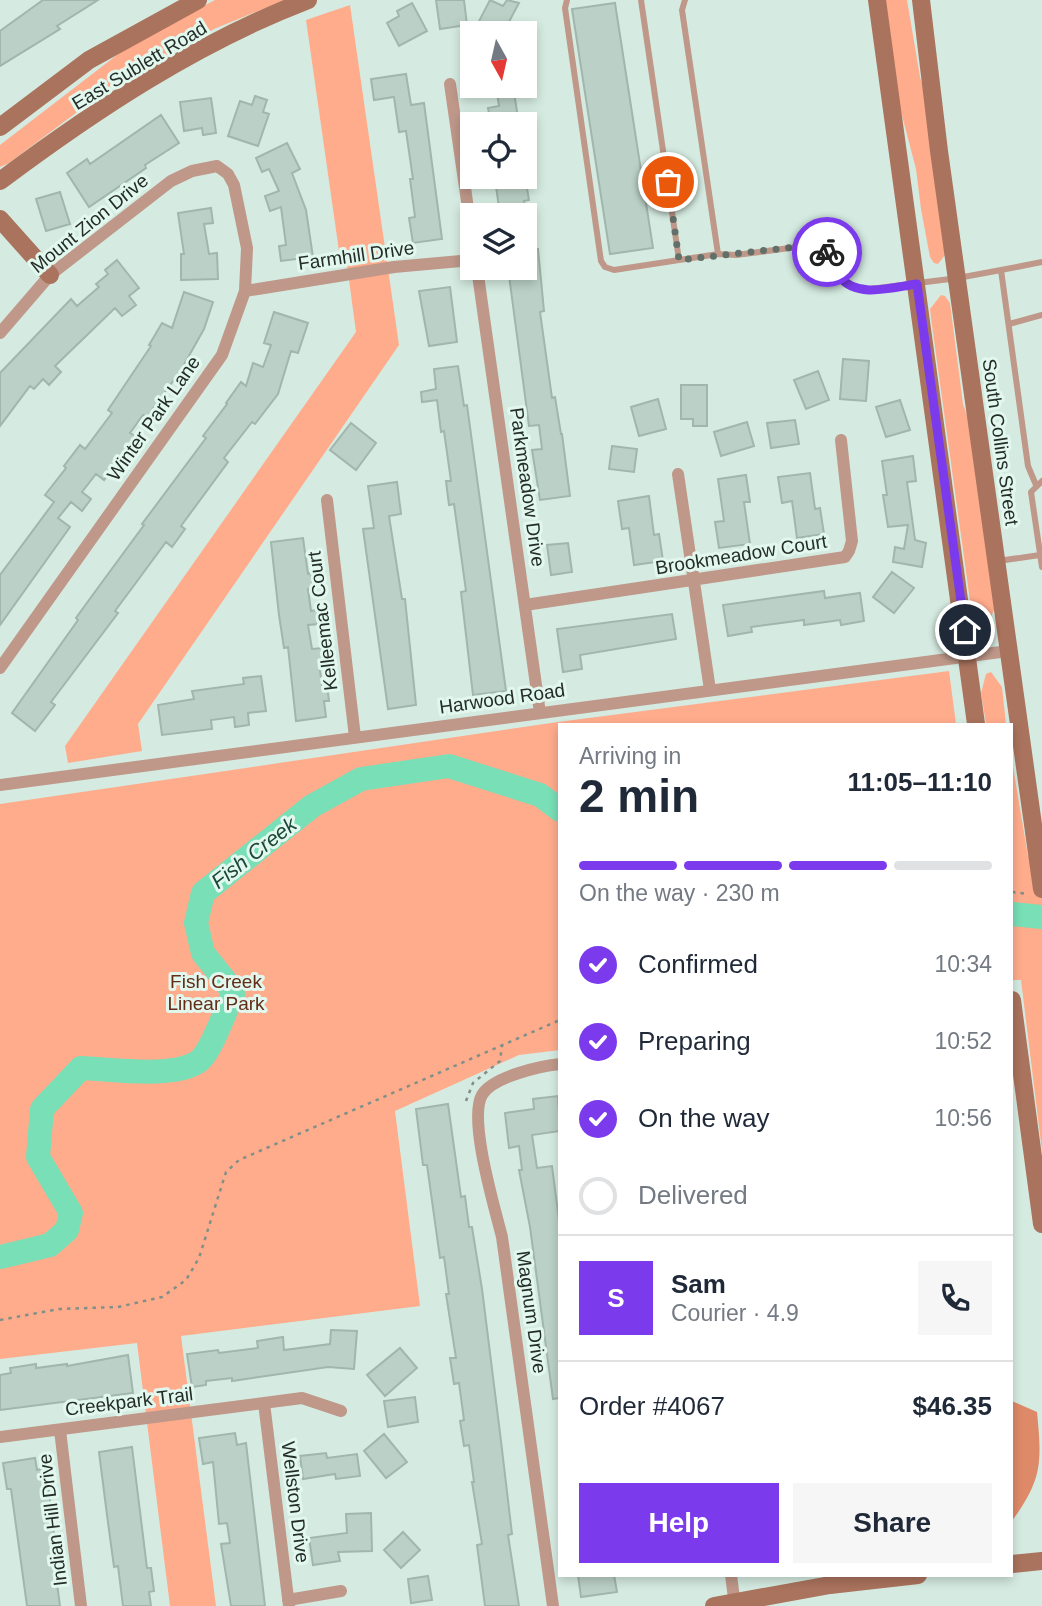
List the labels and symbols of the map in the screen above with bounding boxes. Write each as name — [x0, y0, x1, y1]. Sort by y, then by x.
street label: East Sublett Road — [68, 17, 210, 114]
north arrow — [460, 21, 537, 98]
pin — [638, 152, 698, 212]
street label: Mount Zion Drive — [26, 170, 152, 277]
courier — [792, 217, 862, 287]
street label: Farmhill Drive — [297, 237, 416, 274]
street label: Winter Park Lane — [103, 352, 204, 484]
street label: South Collins Street — [978, 357, 1023, 527]
street label: Parkmeadow Drive — [506, 406, 549, 568]
street label: Brookmeadow Court — [654, 530, 829, 578]
street label: Kelleemac Court — [303, 549, 341, 692]
pin — [935, 600, 995, 660]
street label: Harwood Road — [438, 679, 566, 718]
water label: Fish Creek — [207, 811, 302, 893]
park label: Fish Creek Linear Park — [167, 971, 265, 1014]
street label: Magnum Drive — [513, 1249, 550, 1375]
street label: Creekpark Trail — [64, 1383, 194, 1420]
street label: Wellston Drive — [278, 1440, 313, 1564]
street label: Indian Hill Drive — [34, 1453, 71, 1587]

